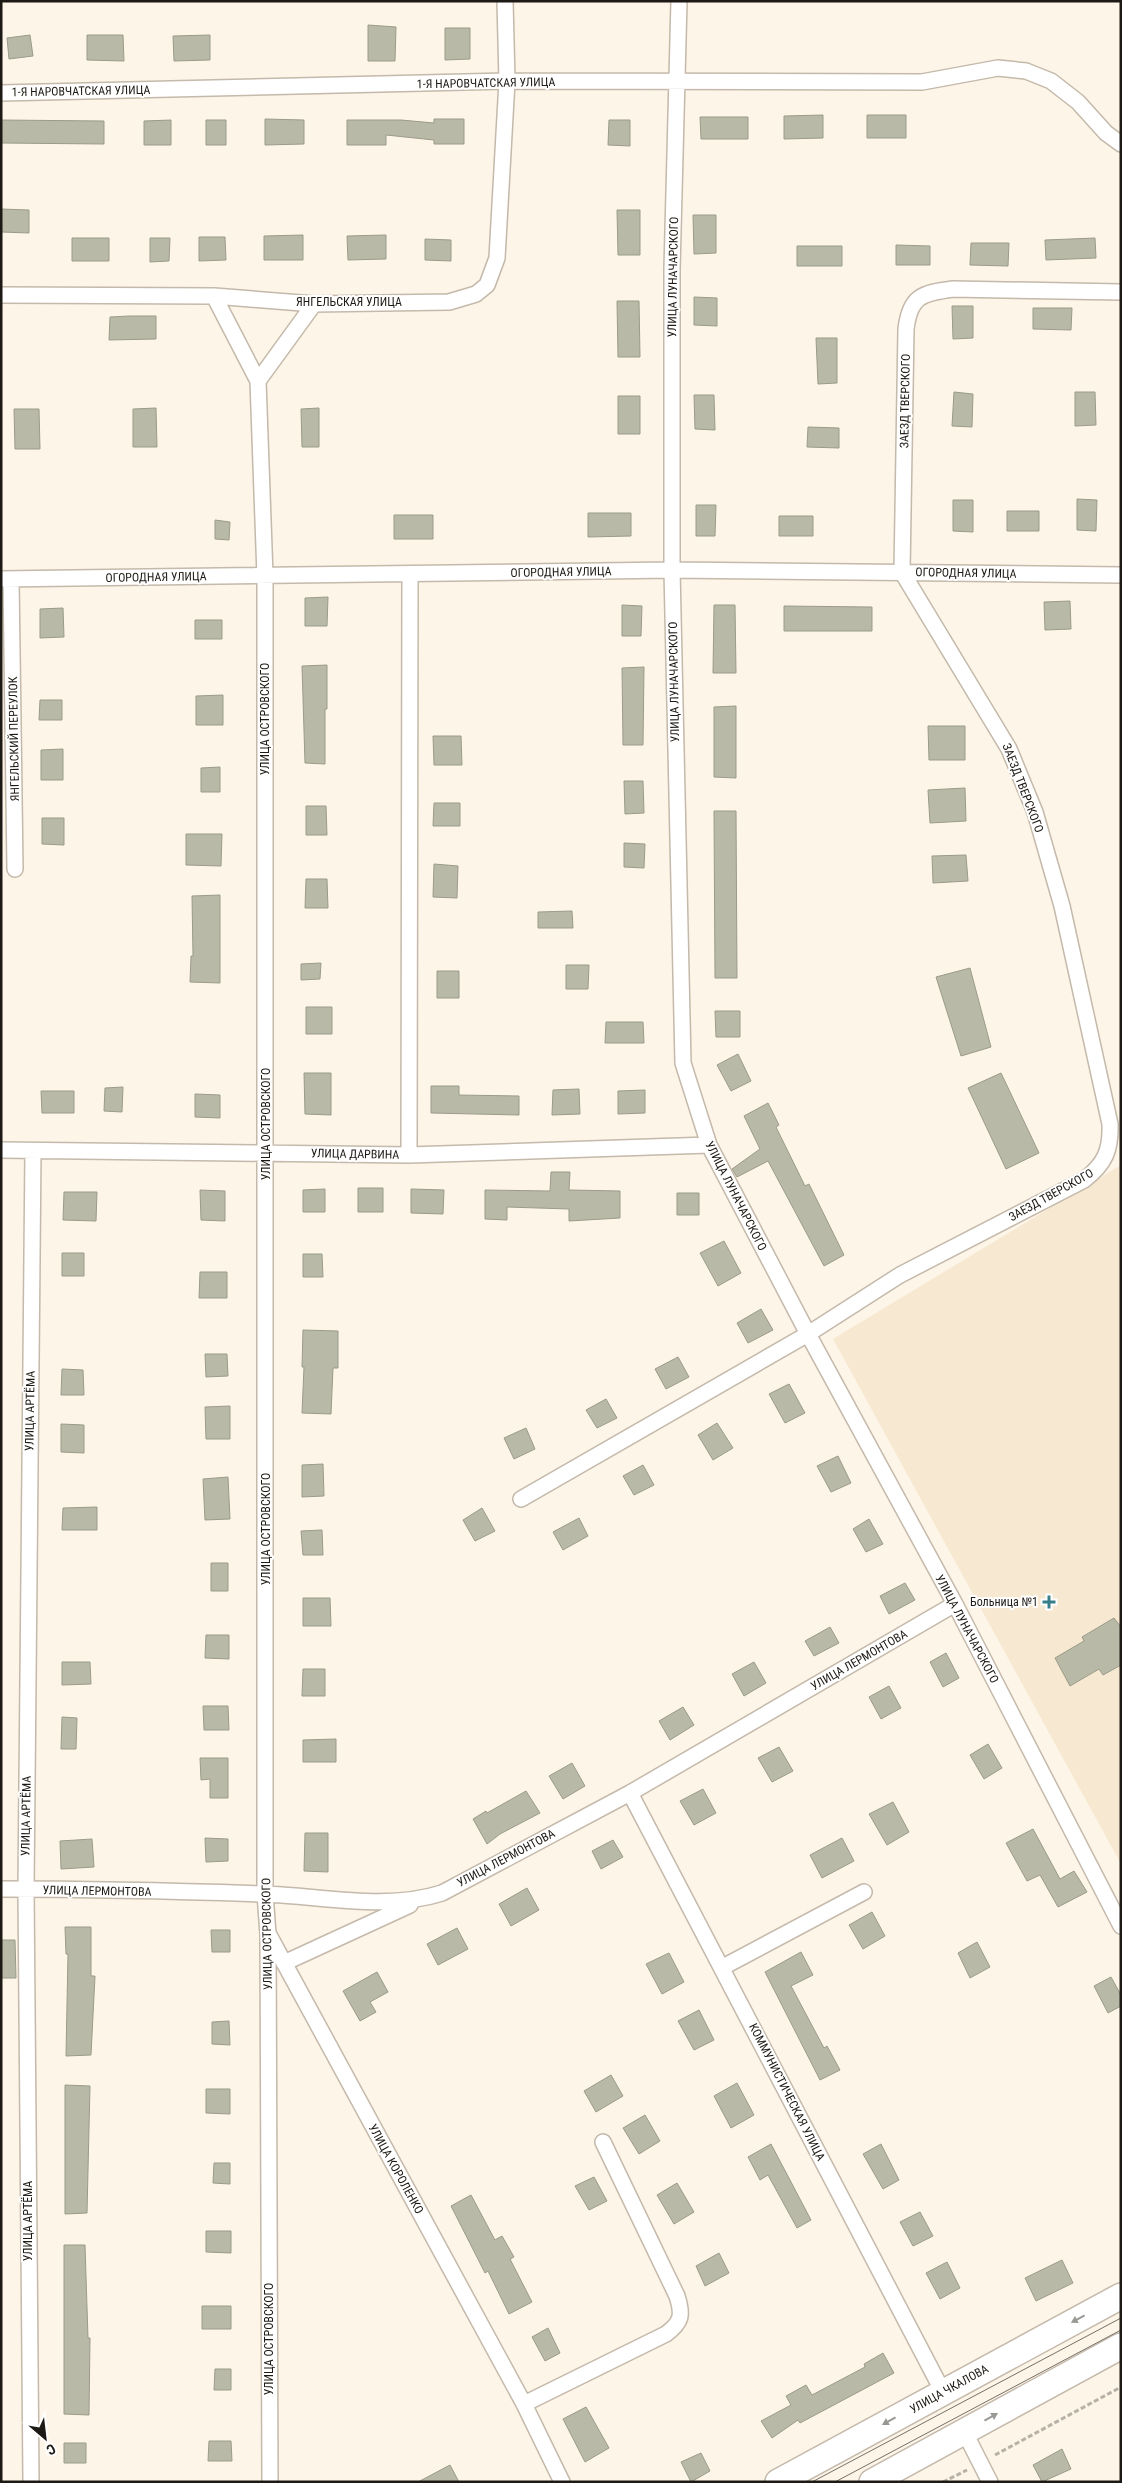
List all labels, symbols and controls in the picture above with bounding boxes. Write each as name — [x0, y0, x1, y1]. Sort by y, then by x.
street label: 1-Я НАРОВЧАТСКАЯ УЛИЦА — [417, 75, 555, 91]
street label: 1-Я НАРОВЧАТСКАЯ УЛИЦА — [12, 83, 150, 99]
street label: УЛИЦА ЛУНАЧАРСКОГО — [665, 216, 681, 338]
street label: ЯНГЕЛЬСКАЯ УЛИЦА — [296, 295, 402, 309]
street label: ЗАЕЗД ТВЕРСКОГО — [897, 354, 913, 448]
street label: ОГОРОДНАЯ УЛИЦА — [510, 564, 612, 580]
street label: ОГОРОДНАЯ УЛИЦА — [915, 565, 1017, 581]
street label: ОГОРОДНАЯ УЛИЦА — [105, 569, 207, 585]
street label: УЛИЦА ЛУНАЧАРСКОГО — [666, 621, 682, 743]
street label: УЛИЦА ОСТРОВСКОГО — [258, 663, 272, 775]
street label: ЯНГЕЛЬСКИЙ ПЕРЕУЛОК — [5, 676, 22, 802]
street label: ЗАЕЗД ТВЕРСКОГО — [1000, 741, 1046, 835]
street label: УЛИЦА ОСТРОВСКОГО — [259, 1068, 273, 1180]
street label: УЛИЦА ЛУНАЧАРСКОГО — [702, 1139, 770, 1253]
street label: УЛИЦА ДАРВИНА — [311, 1146, 399, 1162]
street label: ЗАЕЗД ТВЕРСКОГО — [1006, 1166, 1096, 1224]
street label: УЛИЦА АРТЁМА — [21, 1371, 38, 1451]
street label: УЛИЦА ОСТРОВСКОГО — [259, 1473, 273, 1585]
street label: УЛИЦА ЛУНАЧАРСКОГО — [932, 1572, 1002, 1686]
place label: Больница №1 — [970, 1595, 1038, 1609]
marker: Больница №1 — [1042, 1595, 1056, 1609]
street label: УЛИЦА ЛЕРМОНТОВА — [808, 1627, 910, 1693]
street label: УЛИЦА АРТЁМА — [17, 1776, 34, 1856]
street label: УЛИЦА ЛЕРМОНТОВА — [455, 1826, 557, 1890]
street label: УЛИЦА ОСТРОВСКОГО — [259, 1878, 275, 1990]
street label: УЛИЦА ЛЕРМОНТОВА — [42, 1883, 152, 1899]
street label: КОММУНИСТИЧЕСКАЯ УЛИЦА — [746, 2021, 828, 2163]
street label: УЛИЦА КОРОЛЕНКО — [366, 2122, 426, 2216]
street label: УЛИЦА АРТЁМА — [20, 2181, 35, 2261]
street label: УЛИЦА ОСТРОВСКОГО — [262, 2283, 276, 2395]
one-way arrow — [1071, 2315, 1085, 2323]
street label: УЛИЦА ЧКАЛОВА — [907, 2362, 991, 2416]
north arrow — [20, 2413, 70, 2463]
one-way arrow — [984, 2413, 999, 2421]
one-way arrow — [882, 2417, 896, 2426]
text: С — [44, 2441, 58, 2458]

